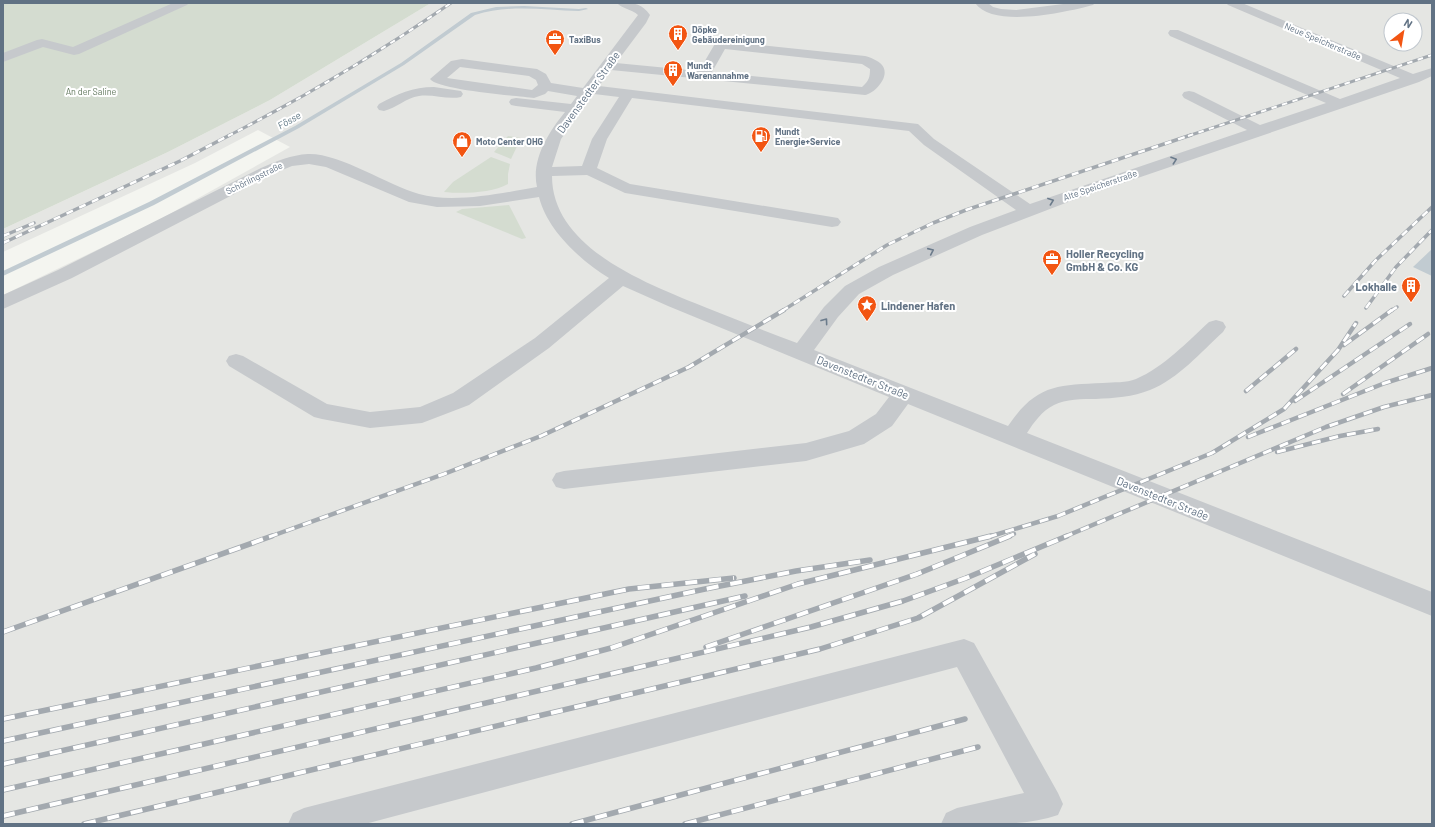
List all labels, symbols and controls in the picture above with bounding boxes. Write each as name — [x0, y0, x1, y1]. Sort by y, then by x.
north arrow — [1383, 12, 1423, 52]
text: N — [1402, 16, 1415, 30]
street label: Neue Speicherstraße — [1283, 20, 1363, 62]
building icon: Döpke Gebäudereinigung — [667, 23, 689, 51]
place label: Döpke Gebäudereinigung — [692, 24, 765, 45]
office icon: TaxiBus — [544, 28, 566, 56]
place label: TaxiBus — [569, 34, 601, 45]
street label: Davenstedter Straße — [554, 48, 622, 135]
building icon: Mundt Warenannahme — [662, 59, 684, 87]
place label: Mundt Warenannahme — [687, 60, 749, 81]
park label: An der Saline — [66, 86, 117, 97]
water label: Fösse — [275, 109, 303, 131]
fuel station icon: Mundt Energie+Service — [750, 125, 772, 153]
place label: Mundt Energie+Service — [775, 126, 840, 147]
shop icon: Moto Center OHG — [451, 130, 473, 158]
place label: Moto Center OHG — [476, 136, 544, 147]
one-way arrow — [1171, 156, 1178, 165]
street label: Schörlingstraße — [224, 159, 284, 197]
street label: Alte Speicherstraße — [1062, 167, 1139, 203]
one-way arrow — [1048, 198, 1055, 206]
place label: Holler Recycling GmbH & Co. KG — [1066, 247, 1144, 273]
one-way arrow — [927, 248, 935, 256]
office icon: Holler Recycling GmbH & Co. KG — [1041, 248, 1063, 276]
building icon: Lokhalle — [1400, 275, 1422, 303]
place label: Lokhalle — [1356, 280, 1397, 293]
place icon: Lindener Hafen — [856, 294, 878, 322]
place label: Lindener Hafen — [881, 299, 955, 312]
one-way arrow — [820, 319, 827, 326]
street label: Davenstedter Straße — [815, 353, 911, 401]
street label: Davenstedter Straße — [1115, 474, 1211, 522]

